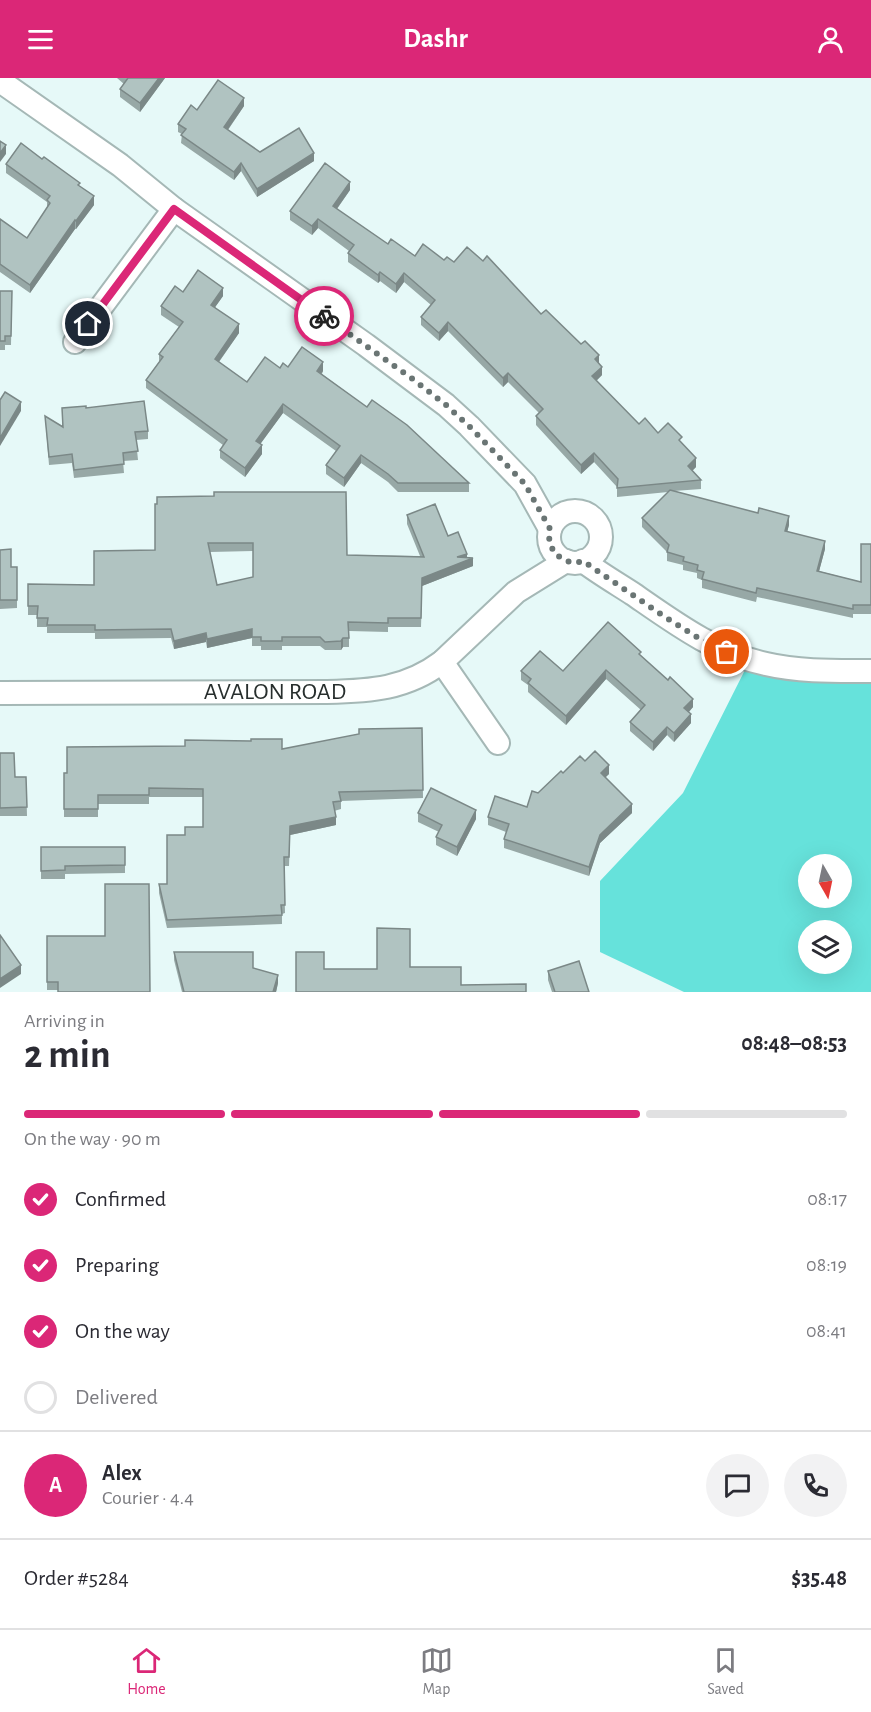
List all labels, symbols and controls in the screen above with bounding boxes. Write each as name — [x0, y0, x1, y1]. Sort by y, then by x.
icon: menu — [24, 23, 57, 56]
icon: person — [814, 23, 847, 56]
text: Dashr — [403, 25, 468, 52]
courier — [294, 286, 354, 346]
pin — [62, 298, 113, 349]
icon: bike — [308, 300, 341, 333]
icon: home — [71, 307, 104, 340]
pin — [701, 626, 752, 677]
icon: bag — [710, 635, 743, 668]
street label: AVALON ROAD — [204, 680, 346, 704]
north arrow — [798, 854, 852, 908]
map controls — [798, 854, 852, 974]
button: layers — [798, 920, 852, 974]
text: Arriving in — [24, 1011, 105, 1031]
text: 08:48–08:53 — [741, 1032, 847, 1054]
text: 2 min — [24, 1036, 111, 1075]
text: On the way · 90 m — [24, 1129, 161, 1149]
icon: check — [24, 1183, 57, 1216]
text: Confirmed — [75, 1188, 166, 1210]
text: 08:17 — [807, 1189, 847, 1209]
icon: check — [24, 1249, 57, 1282]
text: Preparing — [75, 1254, 159, 1276]
text: 08:19 — [806, 1255, 847, 1275]
icon: check — [24, 1315, 57, 1348]
text: On the way — [75, 1320, 170, 1342]
text: 08:41 — [806, 1321, 847, 1341]
text: Delivered — [75, 1386, 158, 1408]
button: chat — [706, 1454, 769, 1517]
button: phone — [784, 1454, 847, 1517]
text: Alex — [102, 1462, 142, 1484]
text: A — [49, 1474, 62, 1496]
text: Courier · 4.4 — [102, 1488, 194, 1508]
text: Order #5284 — [24, 1567, 129, 1589]
text: $35.48 — [791, 1567, 847, 1589]
tab: Home — [127, 1644, 166, 1699]
tab: Map — [420, 1644, 453, 1699]
tab: Saved — [707, 1644, 744, 1699]

